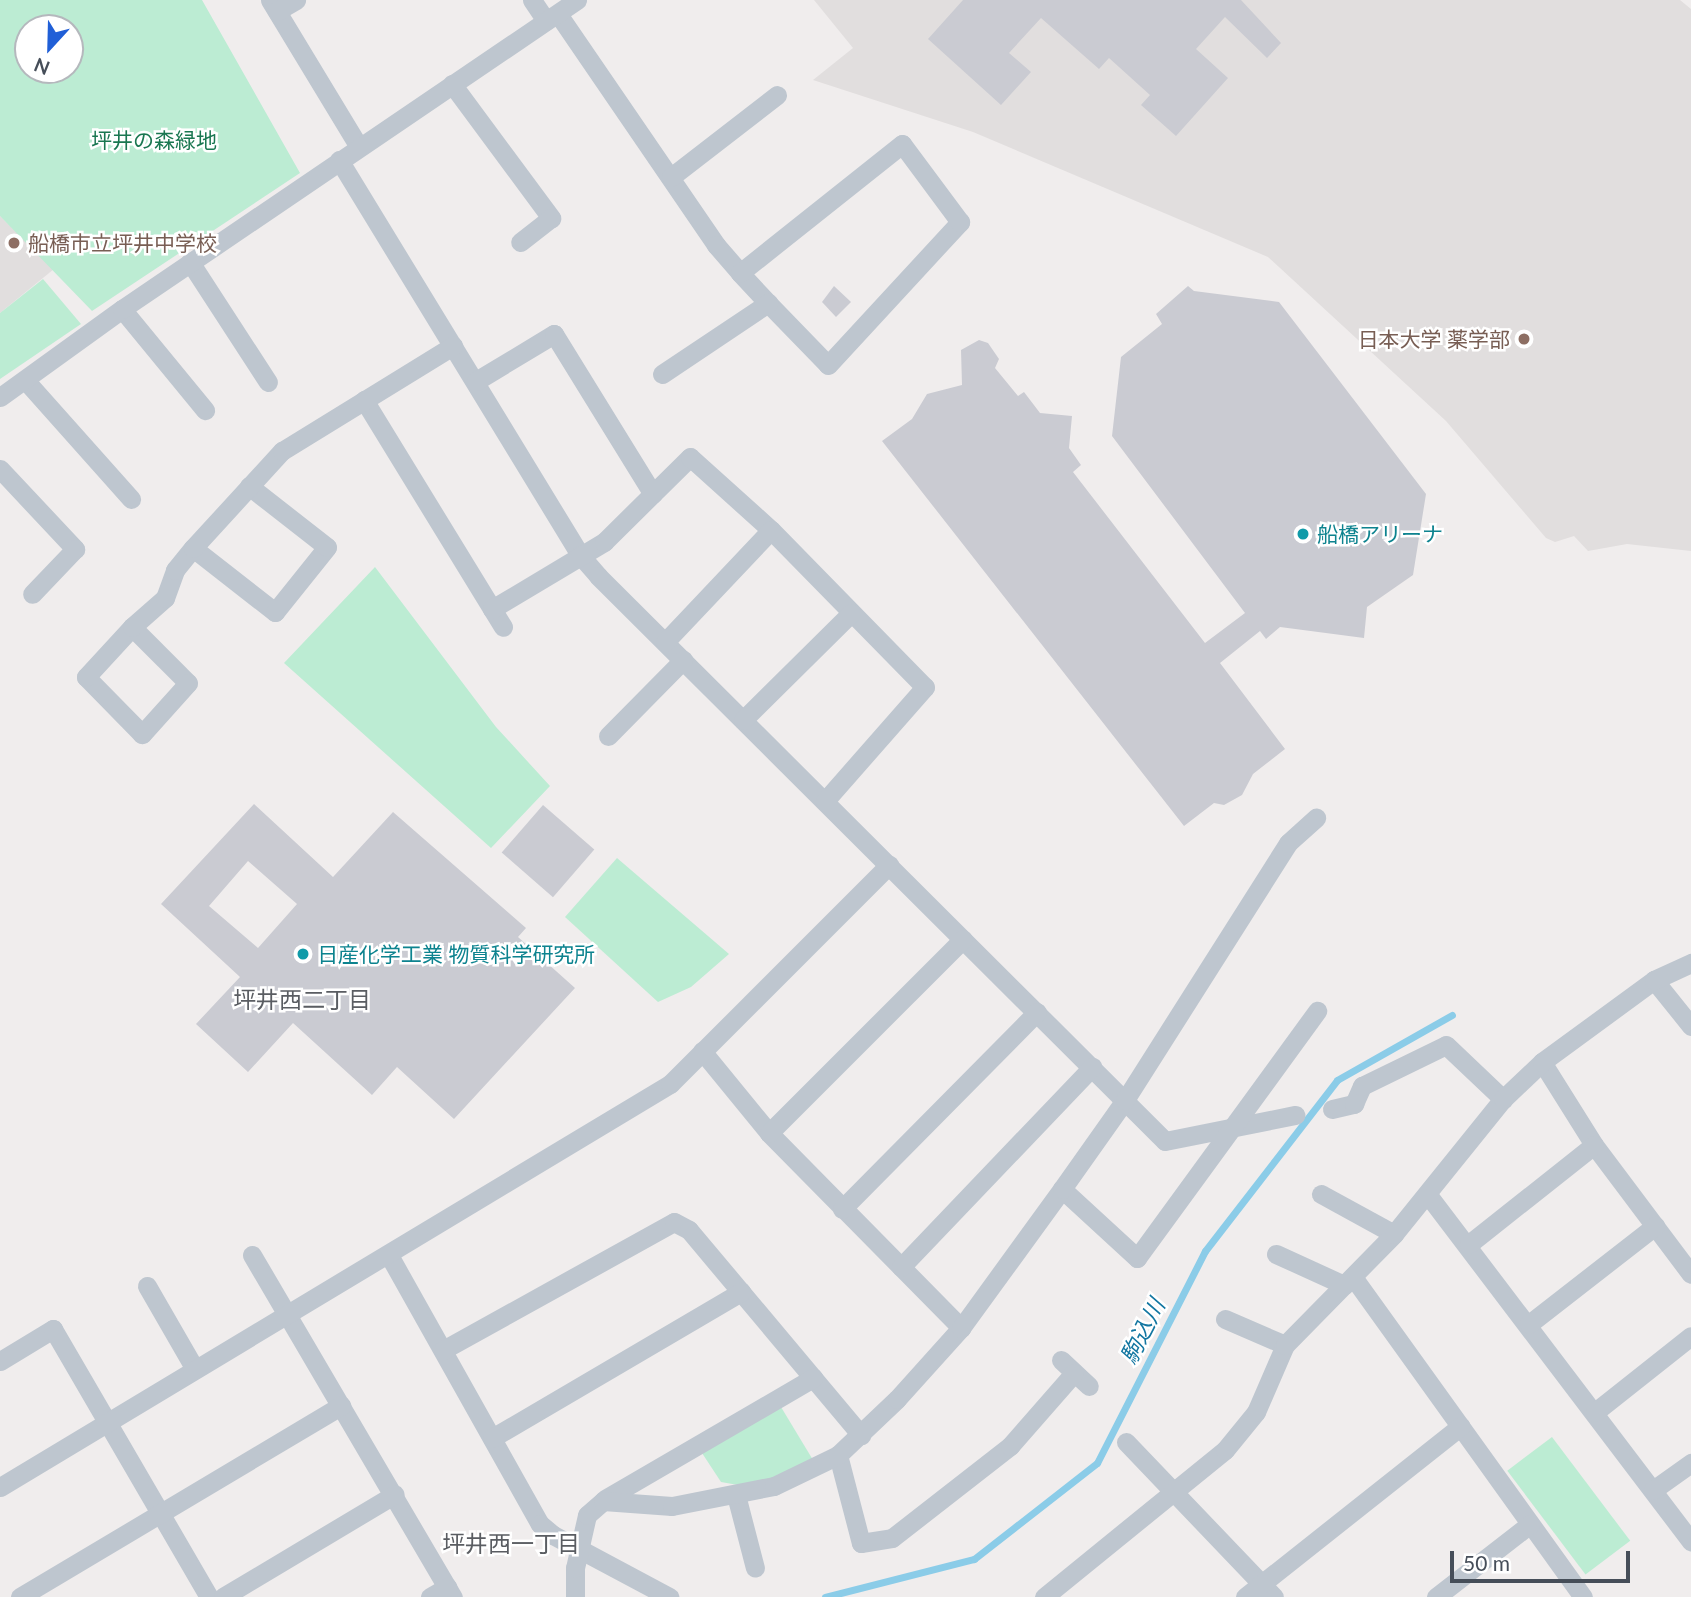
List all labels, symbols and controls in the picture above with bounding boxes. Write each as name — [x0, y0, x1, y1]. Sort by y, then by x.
north arrow — [14, 14, 84, 84]
text: N — [31, 54, 53, 80]
park label: 坪井の森緑地 — [91, 127, 217, 153]
place label: 船橋市立坪井中学校 — [28, 230, 217, 256]
marker: 船橋市立坪井中学校 — [6, 235, 22, 251]
place label: 日本大学 薬学部 — [1358, 326, 1510, 352]
marker: 日本大学 薬学部 — [1516, 331, 1532, 347]
place label: 船橋アリーナ — [1317, 521, 1443, 547]
marker: 船橋アリーナ — [1295, 526, 1311, 542]
place label: 日産化学工業 物質科学研究所 — [317, 941, 595, 967]
marker: 日産化学工業 物質科学研究所 — [295, 946, 311, 962]
district label: 坪井西二丁目 — [233, 985, 371, 1013]
water label: 駒込川 — [1114, 1294, 1170, 1368]
district label: 坪井西一丁目 — [442, 1529, 580, 1557]
scale bar — [1453, 1538, 1633, 1582]
text: 50 m — [1463, 1550, 1510, 1575]

